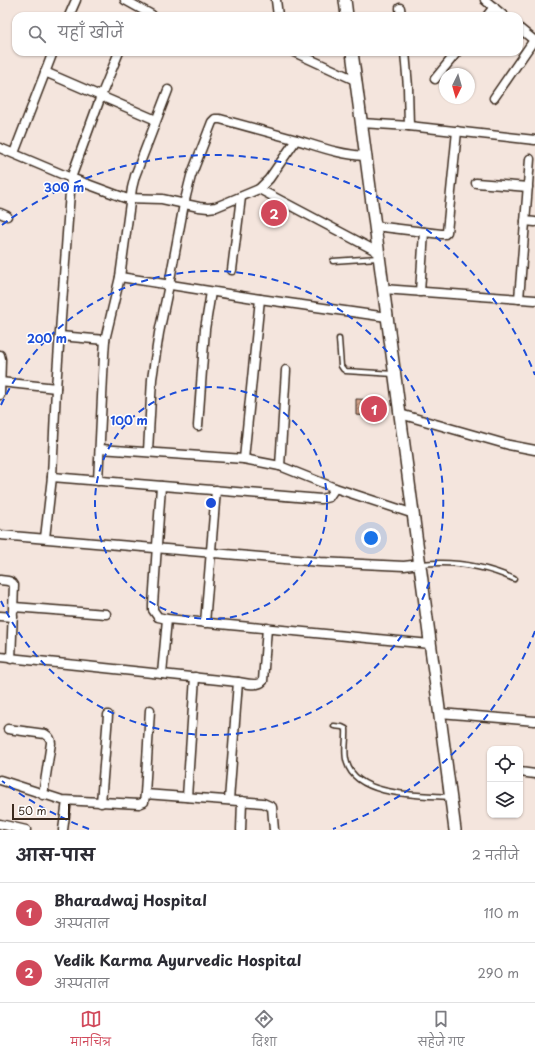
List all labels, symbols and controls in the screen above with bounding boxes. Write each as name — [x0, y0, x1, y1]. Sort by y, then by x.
search box — [12, 12, 523, 56]
text: यहाँ खोजें — [58, 20, 124, 43]
icon: search — [26, 23, 48, 45]
north arrow — [439, 68, 475, 104]
text: 300 m — [44, 178, 84, 196]
pin: 2 — [261, 198, 287, 228]
text: 200 m — [27, 329, 67, 347]
pin: 1 — [361, 394, 387, 424]
text: 100 m — [110, 411, 148, 429]
centre of rings — [204, 496, 218, 510]
your location — [361, 528, 381, 548]
map controls — [487, 746, 523, 818]
button: locate — [487, 746, 523, 782]
button: layers — [487, 782, 523, 818]
scale bar — [12, 802, 70, 821]
text: 50 m — [18, 802, 47, 819]
text: आस-पास — [16, 841, 95, 867]
text: 2 नतीजे — [472, 845, 519, 864]
text: Bharadwaj Hospital — [54, 888, 207, 911]
text: 1 — [26, 903, 32, 922]
text: 110 m — [484, 903, 519, 922]
text: अस्पताल — [54, 913, 109, 932]
text: Vedik Karma Ayurvedic Hospital — [54, 948, 301, 971]
text: 2 — [24, 963, 34, 982]
text: 290 m — [478, 963, 519, 982]
text: अस्पताल — [54, 973, 109, 992]
tab: मानचित्र — [71, 1008, 111, 1054]
tab: दिशा — [252, 1008, 277, 1054]
tab: सहेजे गए — [418, 1008, 464, 1054]

